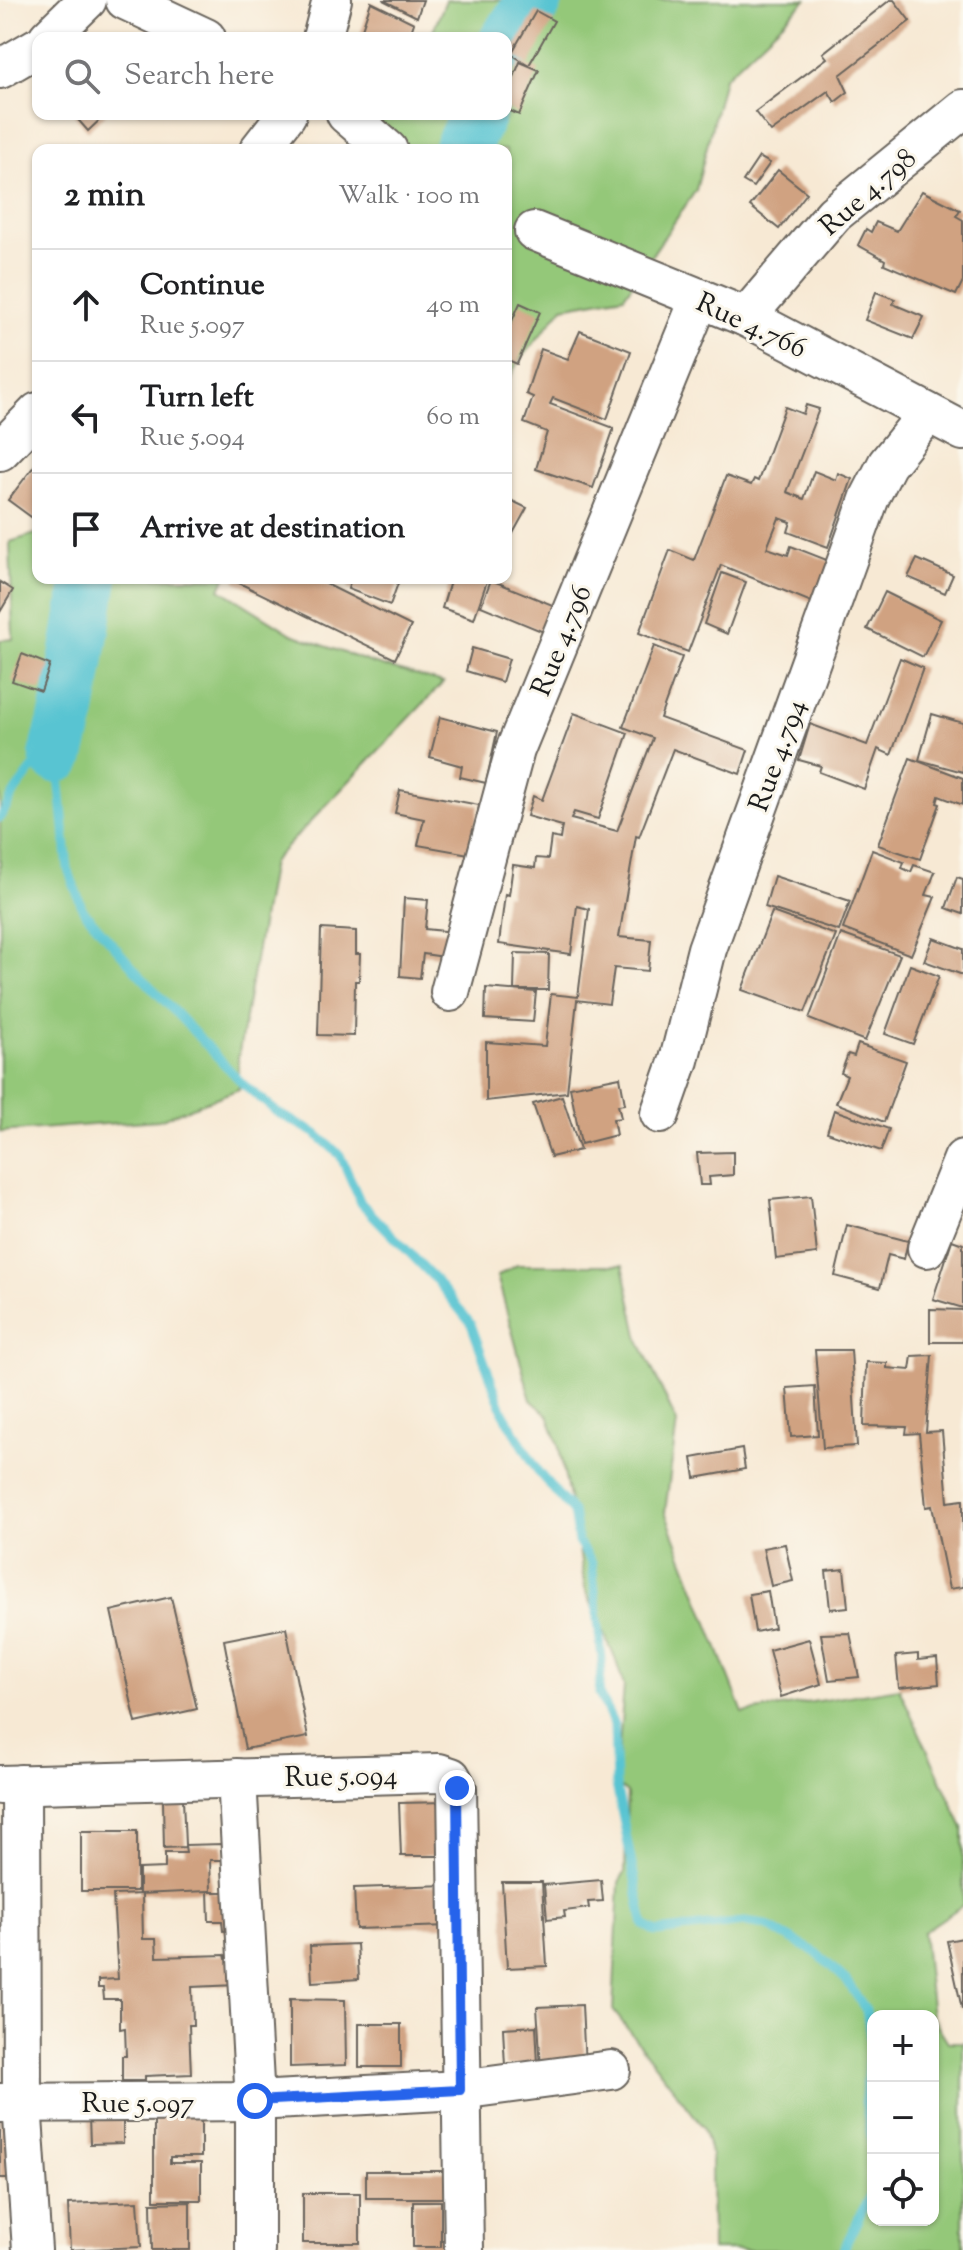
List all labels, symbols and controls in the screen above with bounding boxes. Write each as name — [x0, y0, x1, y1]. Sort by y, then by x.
search box — [32, 32, 512, 120]
icon: search — [60, 54, 104, 98]
text: Search here — [124, 55, 274, 98]
street label: Rue 4.798 — [812, 140, 926, 247]
text: 2 min — [64, 172, 145, 221]
text: Walk · 100 m — [338, 178, 480, 215]
text: Continue — [140, 265, 265, 308]
icon: ahead — [64, 283, 108, 327]
street label: Rue 4.766 — [689, 284, 812, 370]
text: 40 m — [426, 287, 480, 324]
text: Rue 5.097 — [140, 308, 245, 345]
text: Turn left — [140, 377, 254, 420]
icon: left — [64, 395, 108, 439]
text: 60 m — [426, 399, 480, 436]
text: Rue 5.094 — [140, 420, 245, 457]
icon: arrive — [64, 507, 108, 551]
text: Arrive at destination — [140, 508, 405, 551]
street label: Rue 4.796 — [522, 580, 603, 703]
street label: Rue 4.794 — [740, 694, 818, 818]
street label: Rue 5.094 — [284, 1757, 398, 1799]
route end — [439, 1770, 475, 1806]
map controls — [867, 2010, 939, 2226]
button: + — [867, 2010, 939, 2082]
button: − — [867, 2082, 939, 2154]
route start — [237, 2083, 273, 2119]
street label: Rue 5.097 — [82, 2085, 194, 2125]
button: locate — [867, 2154, 939, 2226]

